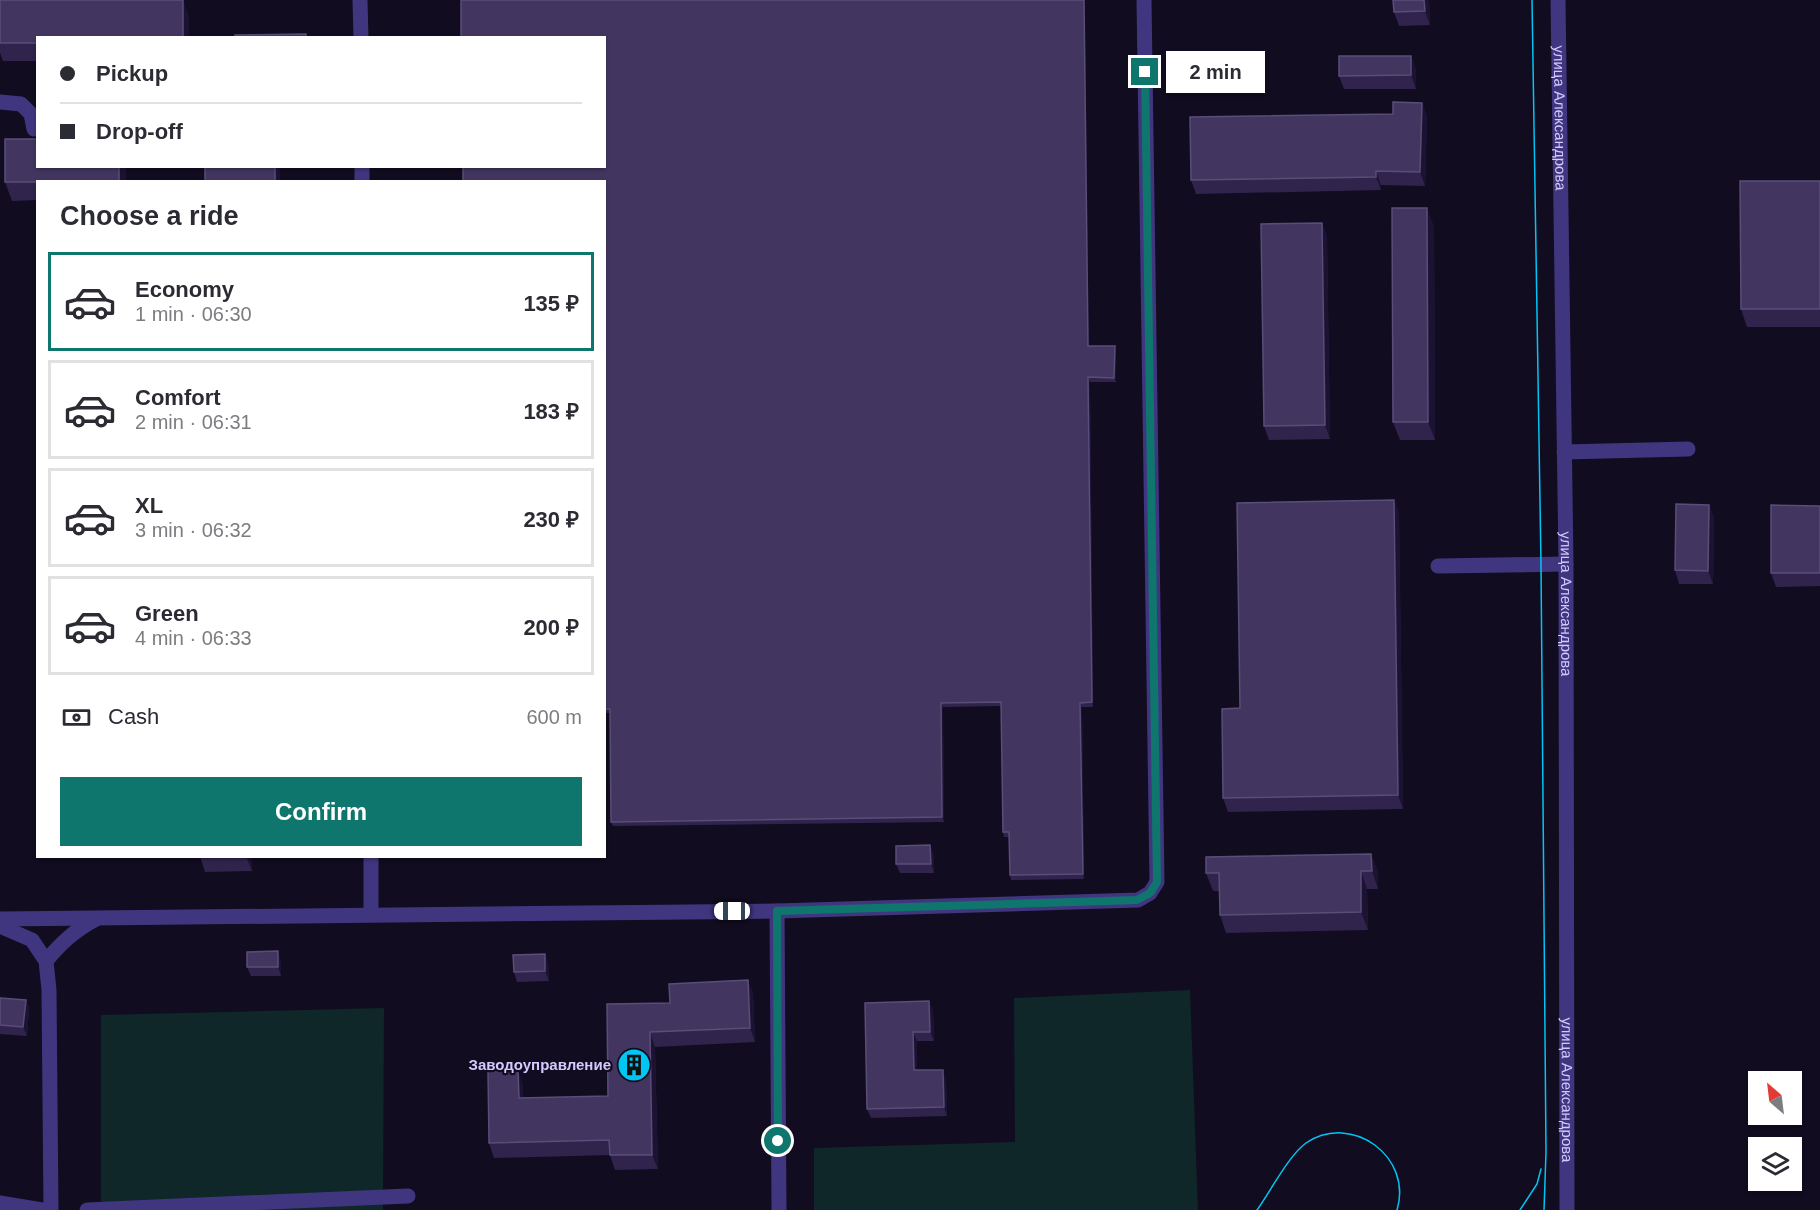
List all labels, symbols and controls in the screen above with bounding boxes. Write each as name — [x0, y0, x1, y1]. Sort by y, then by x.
street label: улица Александрова — [1551, 45, 1570, 191]
callout: 2 min — [1166, 51, 1265, 93]
route end — [1131, 58, 1158, 85]
text: Pickup — [96, 61, 168, 86]
text: 2 min — [1189, 61, 1242, 83]
text: Drop-off — [96, 119, 183, 144]
text: Choose a ride — [60, 201, 239, 231]
icon: car — [63, 275, 117, 329]
text: Economy — [135, 277, 234, 302]
text: 135 ₽ — [523, 291, 579, 316]
text: 1 min · 06:30 — [135, 303, 252, 325]
icon: car — [63, 383, 117, 437]
text: Comfort — [135, 385, 221, 410]
text: 183 ₽ — [523, 399, 579, 424]
text: 2 min · 06:31 — [135, 411, 252, 433]
icon: car — [63, 491, 117, 545]
text: XL — [135, 493, 163, 518]
text: 230 ₽ — [523, 507, 579, 532]
text: 3 min · 06:32 — [135, 519, 252, 541]
street label: улица Александрова — [1558, 531, 1575, 677]
icon: car — [63, 599, 117, 653]
text: Green — [135, 601, 199, 626]
text: 200 ₽ — [523, 615, 579, 640]
text: 4 min · 06:33 — [135, 627, 252, 649]
icon: cash — [60, 701, 93, 734]
text: Cash — [108, 704, 159, 729]
text: 600 m — [526, 706, 582, 728]
button: Confirm — [60, 777, 582, 846]
car — [714, 902, 750, 920]
street label: улица Александрова — [1559, 1017, 1576, 1163]
building icon: Заводоуправление — [616, 1047, 652, 1083]
place label: Заводоуправление — [469, 1056, 611, 1073]
north arrow — [1748, 1071, 1802, 1125]
map controls — [1748, 1071, 1802, 1191]
route start — [764, 1127, 791, 1154]
button: layers — [1748, 1137, 1802, 1191]

